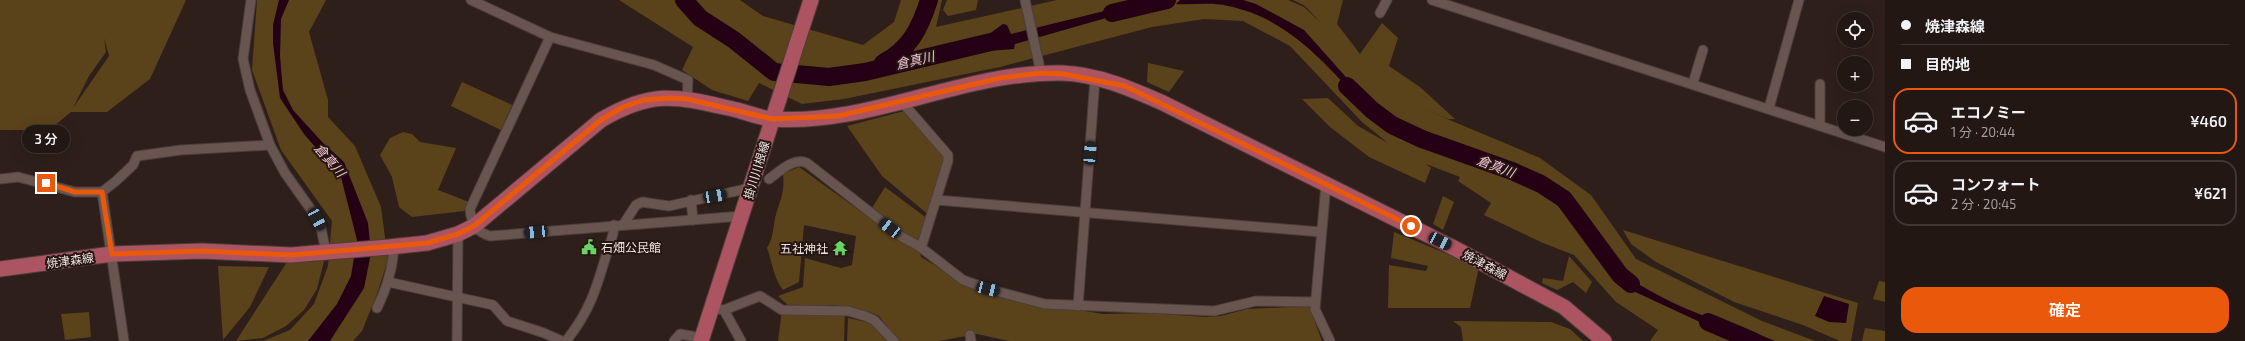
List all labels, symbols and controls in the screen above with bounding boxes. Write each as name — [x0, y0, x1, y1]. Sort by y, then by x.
map controls — [1837, 12, 1873, 136]
button: locate — [1837, 12, 1873, 48]
text: 焼津森線 — [1925, 17, 1985, 35]
water label: 倉真川 — [894, 47, 938, 72]
text: 目的地 — [1925, 55, 1970, 73]
button: + — [1837, 56, 1873, 92]
button: − — [1837, 100, 1873, 136]
icon: car — [1903, 103, 1939, 139]
text: エコノミー — [1951, 103, 2026, 121]
text: ¥460 — [2190, 112, 2227, 130]
text: 1 分 · 20:44 — [1951, 124, 2015, 140]
callout: 3 分 — [22, 125, 70, 153]
text: 3 分 — [34, 131, 58, 147]
street label: 掛川川根線 — [741, 139, 771, 201]
water label: 倉真川 — [311, 140, 350, 181]
car — [1083, 141, 1097, 165]
water label: 倉真川 — [1475, 152, 1519, 181]
route end — [37, 174, 55, 192]
icon: car — [1903, 175, 1939, 211]
text: コンフォート — [1951, 175, 2041, 193]
text: ¥621 — [2194, 184, 2227, 202]
car — [702, 188, 728, 204]
text: 2 分 · 20:45 — [1951, 196, 2016, 212]
car — [306, 206, 328, 232]
car — [877, 216, 903, 240]
route start — [1402, 217, 1420, 235]
car — [524, 225, 548, 239]
car — [1427, 230, 1453, 252]
public building icon: 石畑公民館 — [580, 238, 598, 256]
temple icon: 五社神社 — [831, 239, 849, 257]
place label: 石畑公民館 — [601, 240, 661, 254]
place label: 五社神社 — [780, 241, 828, 255]
street label: 焼津森線 — [1461, 247, 1509, 281]
street label: 焼津森線 — [45, 250, 95, 270]
car — [975, 280, 1001, 298]
button: 確定 — [1901, 287, 2229, 333]

